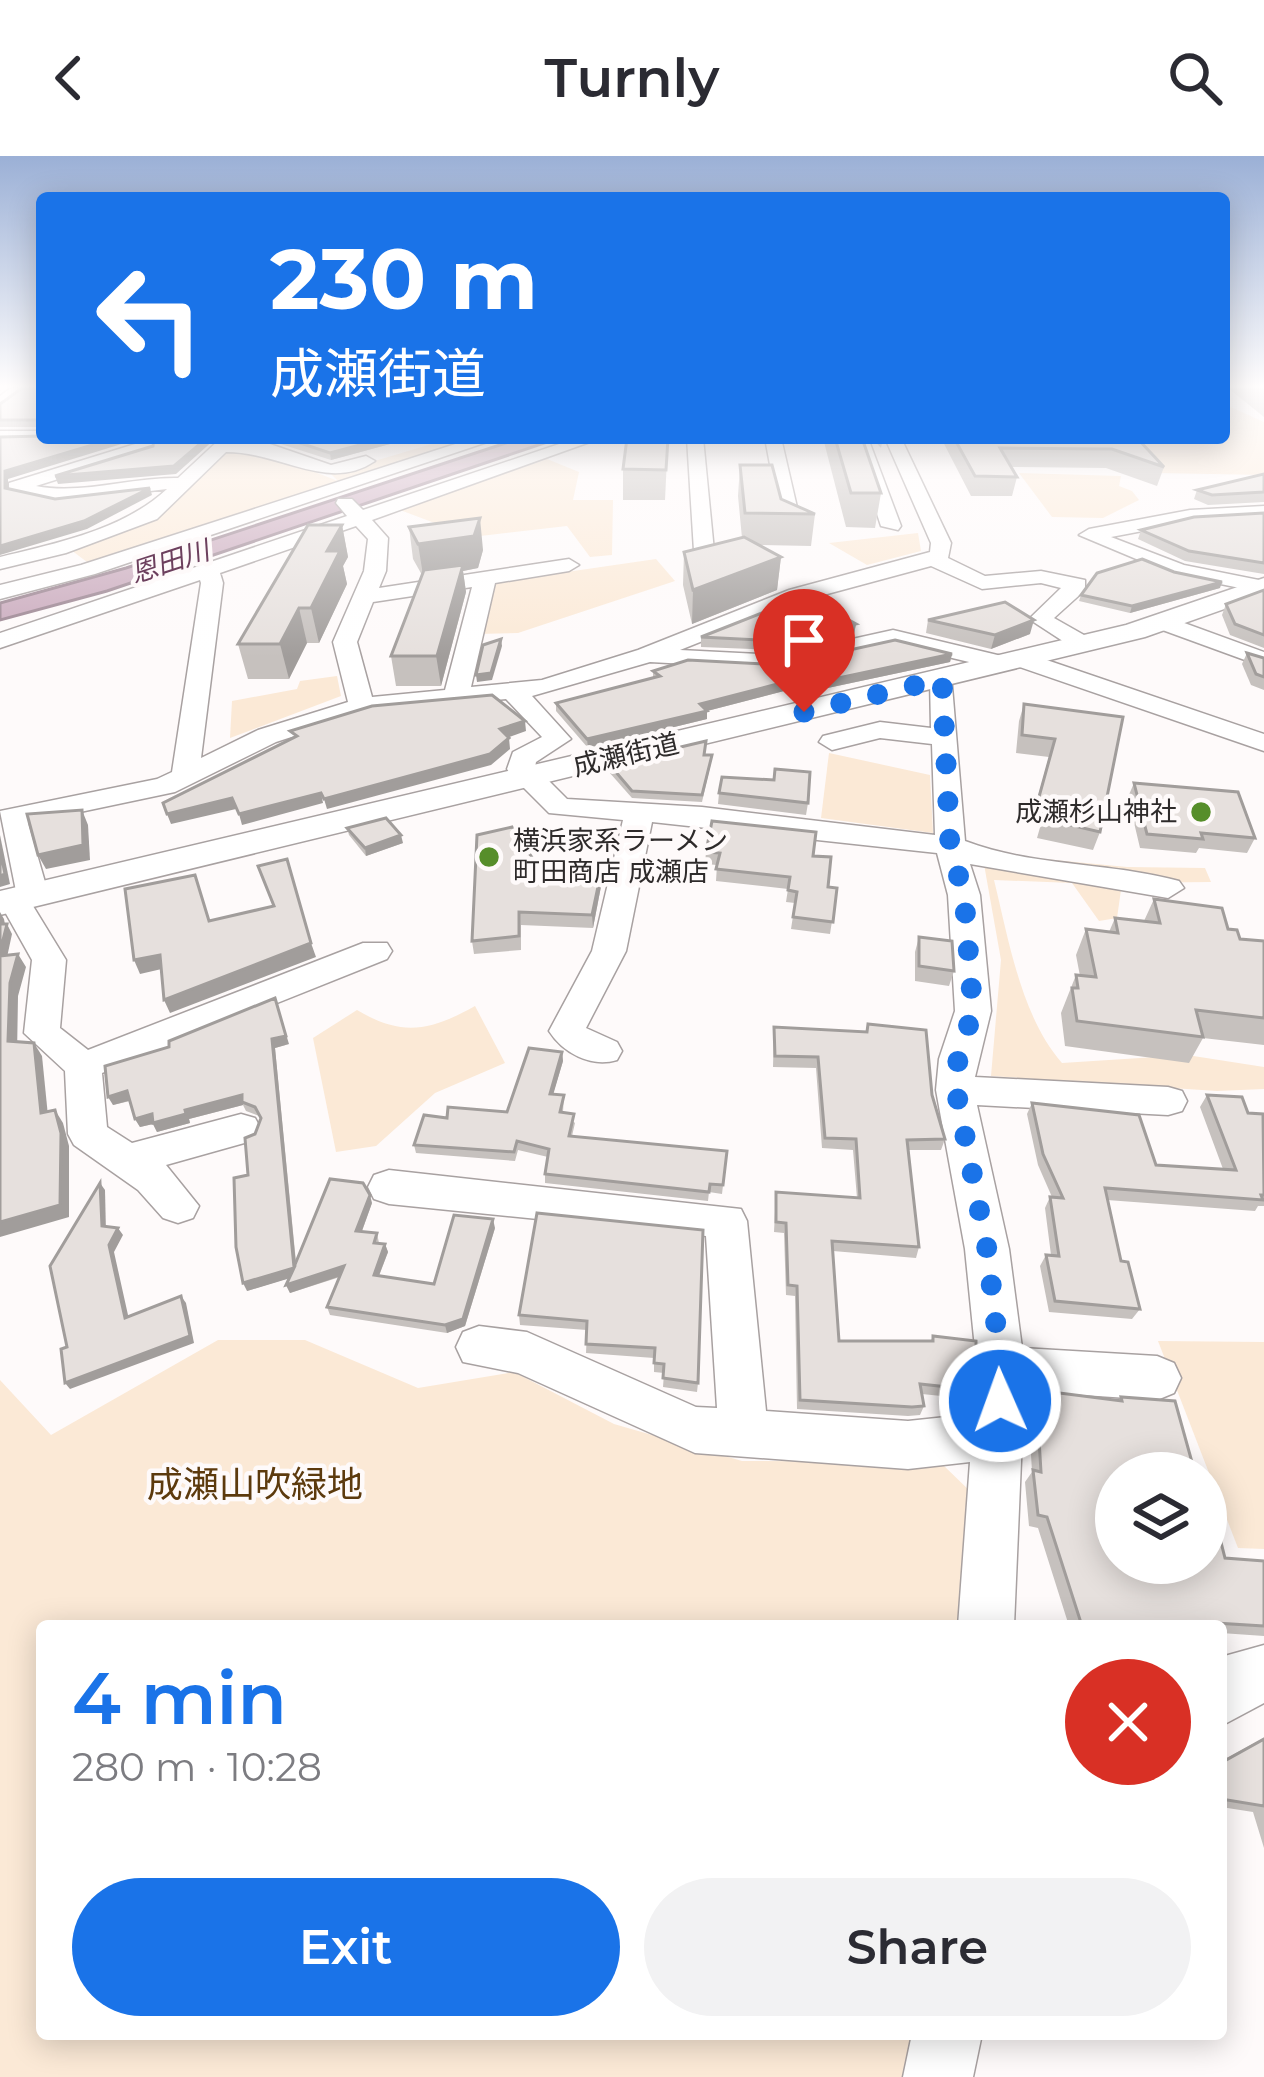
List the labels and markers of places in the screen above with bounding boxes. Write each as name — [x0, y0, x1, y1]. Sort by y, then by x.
pin — [753, 589, 855, 712]
place label: 成瀬杉山神社 — [1015, 795, 1177, 828]
marker: 成瀬杉山神社 — [1188, 799, 1214, 825]
place label: 横浜家系ラーメン 町田商店 成瀬店 — [513, 824, 728, 888]
marker: 横浜家系ラーメン 町田商店 成瀬店 — [476, 844, 502, 870]

